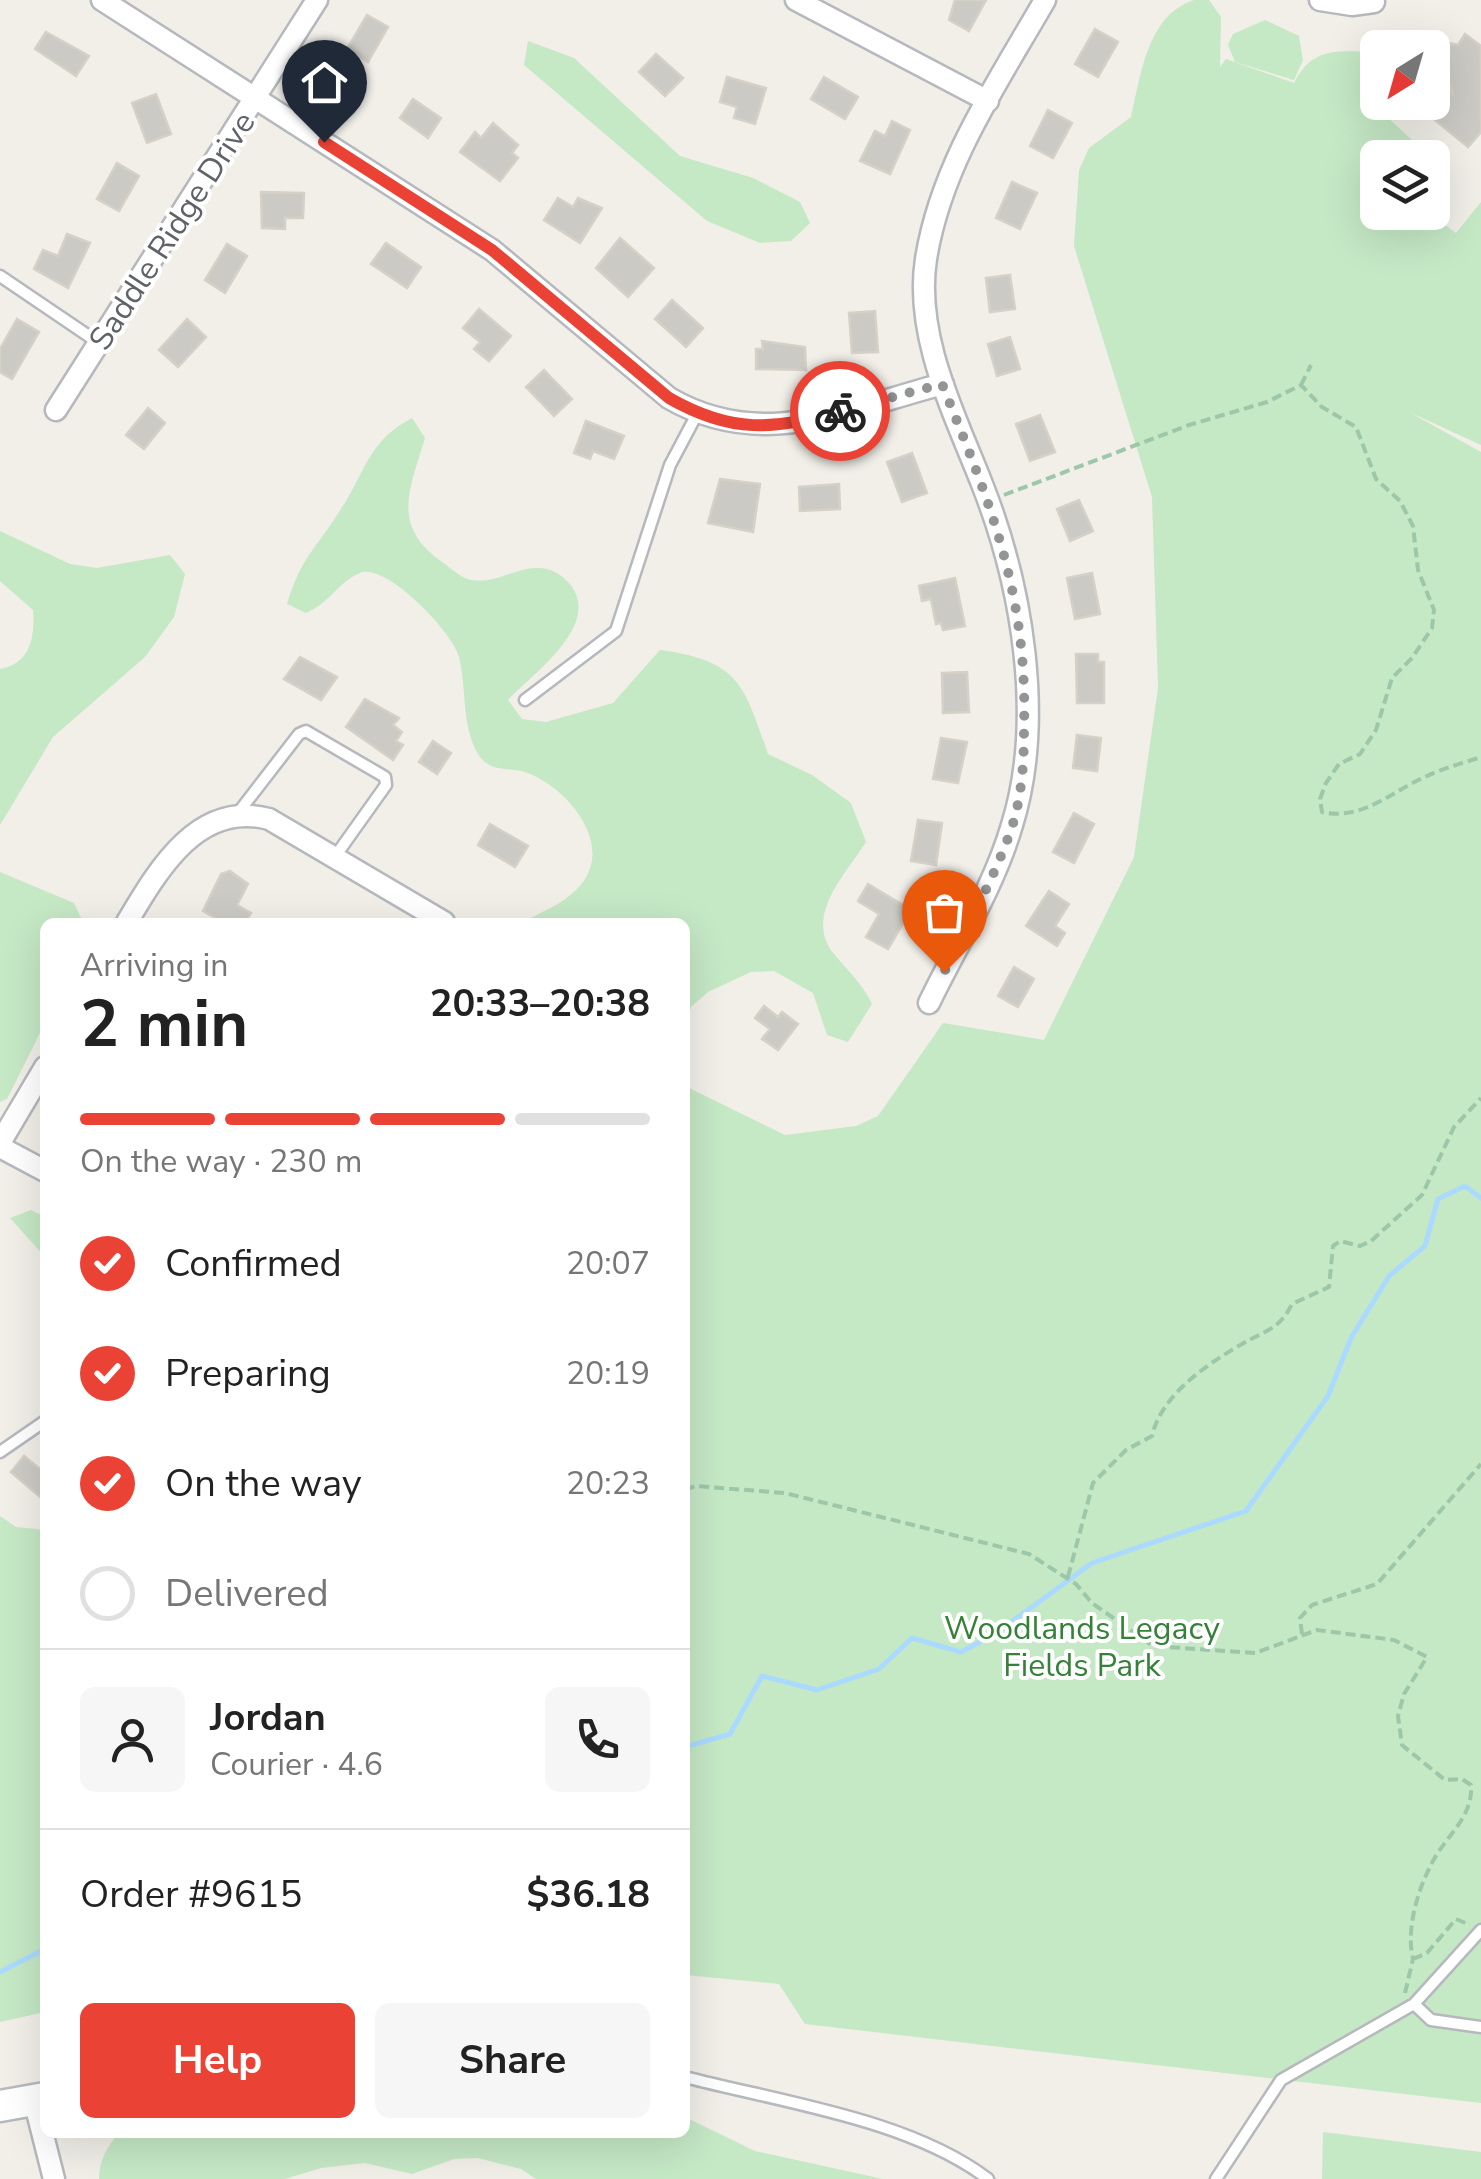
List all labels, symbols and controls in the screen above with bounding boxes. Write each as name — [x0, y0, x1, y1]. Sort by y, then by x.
north arrow — [1360, 30, 1450, 120]
map controls — [1360, 30, 1450, 230]
pin — [282, 40, 367, 143]
icon: home — [297, 55, 352, 110]
street label: Saddle Ridge Drive — [79, 104, 265, 358]
button: layers — [1360, 140, 1450, 230]
courier — [790, 361, 890, 461]
icon: bike — [813, 384, 868, 439]
pin — [902, 870, 987, 973]
icon: bag — [917, 885, 972, 940]
text: Arriving in — [80, 944, 228, 987]
text: 20:33–20:38 — [430, 978, 650, 1029]
text: 2 min — [80, 980, 248, 1069]
text: On the way · 230 m — [80, 1140, 362, 1183]
icon: check — [80, 1236, 135, 1291]
text: Confirmed — [165, 1238, 342, 1289]
text: 20:07 — [566, 1242, 650, 1285]
icon: check — [80, 1346, 135, 1401]
text: Preparing — [165, 1348, 331, 1399]
text: 20:19 — [566, 1352, 650, 1395]
icon: check — [80, 1456, 135, 1511]
text: On the way — [165, 1458, 361, 1509]
text: 20:23 — [566, 1462, 650, 1505]
text: Delivered — [165, 1568, 329, 1619]
park label: Woodlands Legacy Fields Park — [944, 1607, 1220, 1687]
button: person — [80, 1687, 185, 1792]
button: phone — [545, 1687, 650, 1792]
text: Jordan — [210, 1692, 326, 1743]
text: Courier · 4.6 — [210, 1743, 383, 1786]
text: Order #9615 — [80, 1869, 302, 1920]
text: $36.18 — [527, 1869, 650, 1920]
button: Help — [80, 2003, 355, 2118]
button: Share — [375, 2003, 650, 2118]

